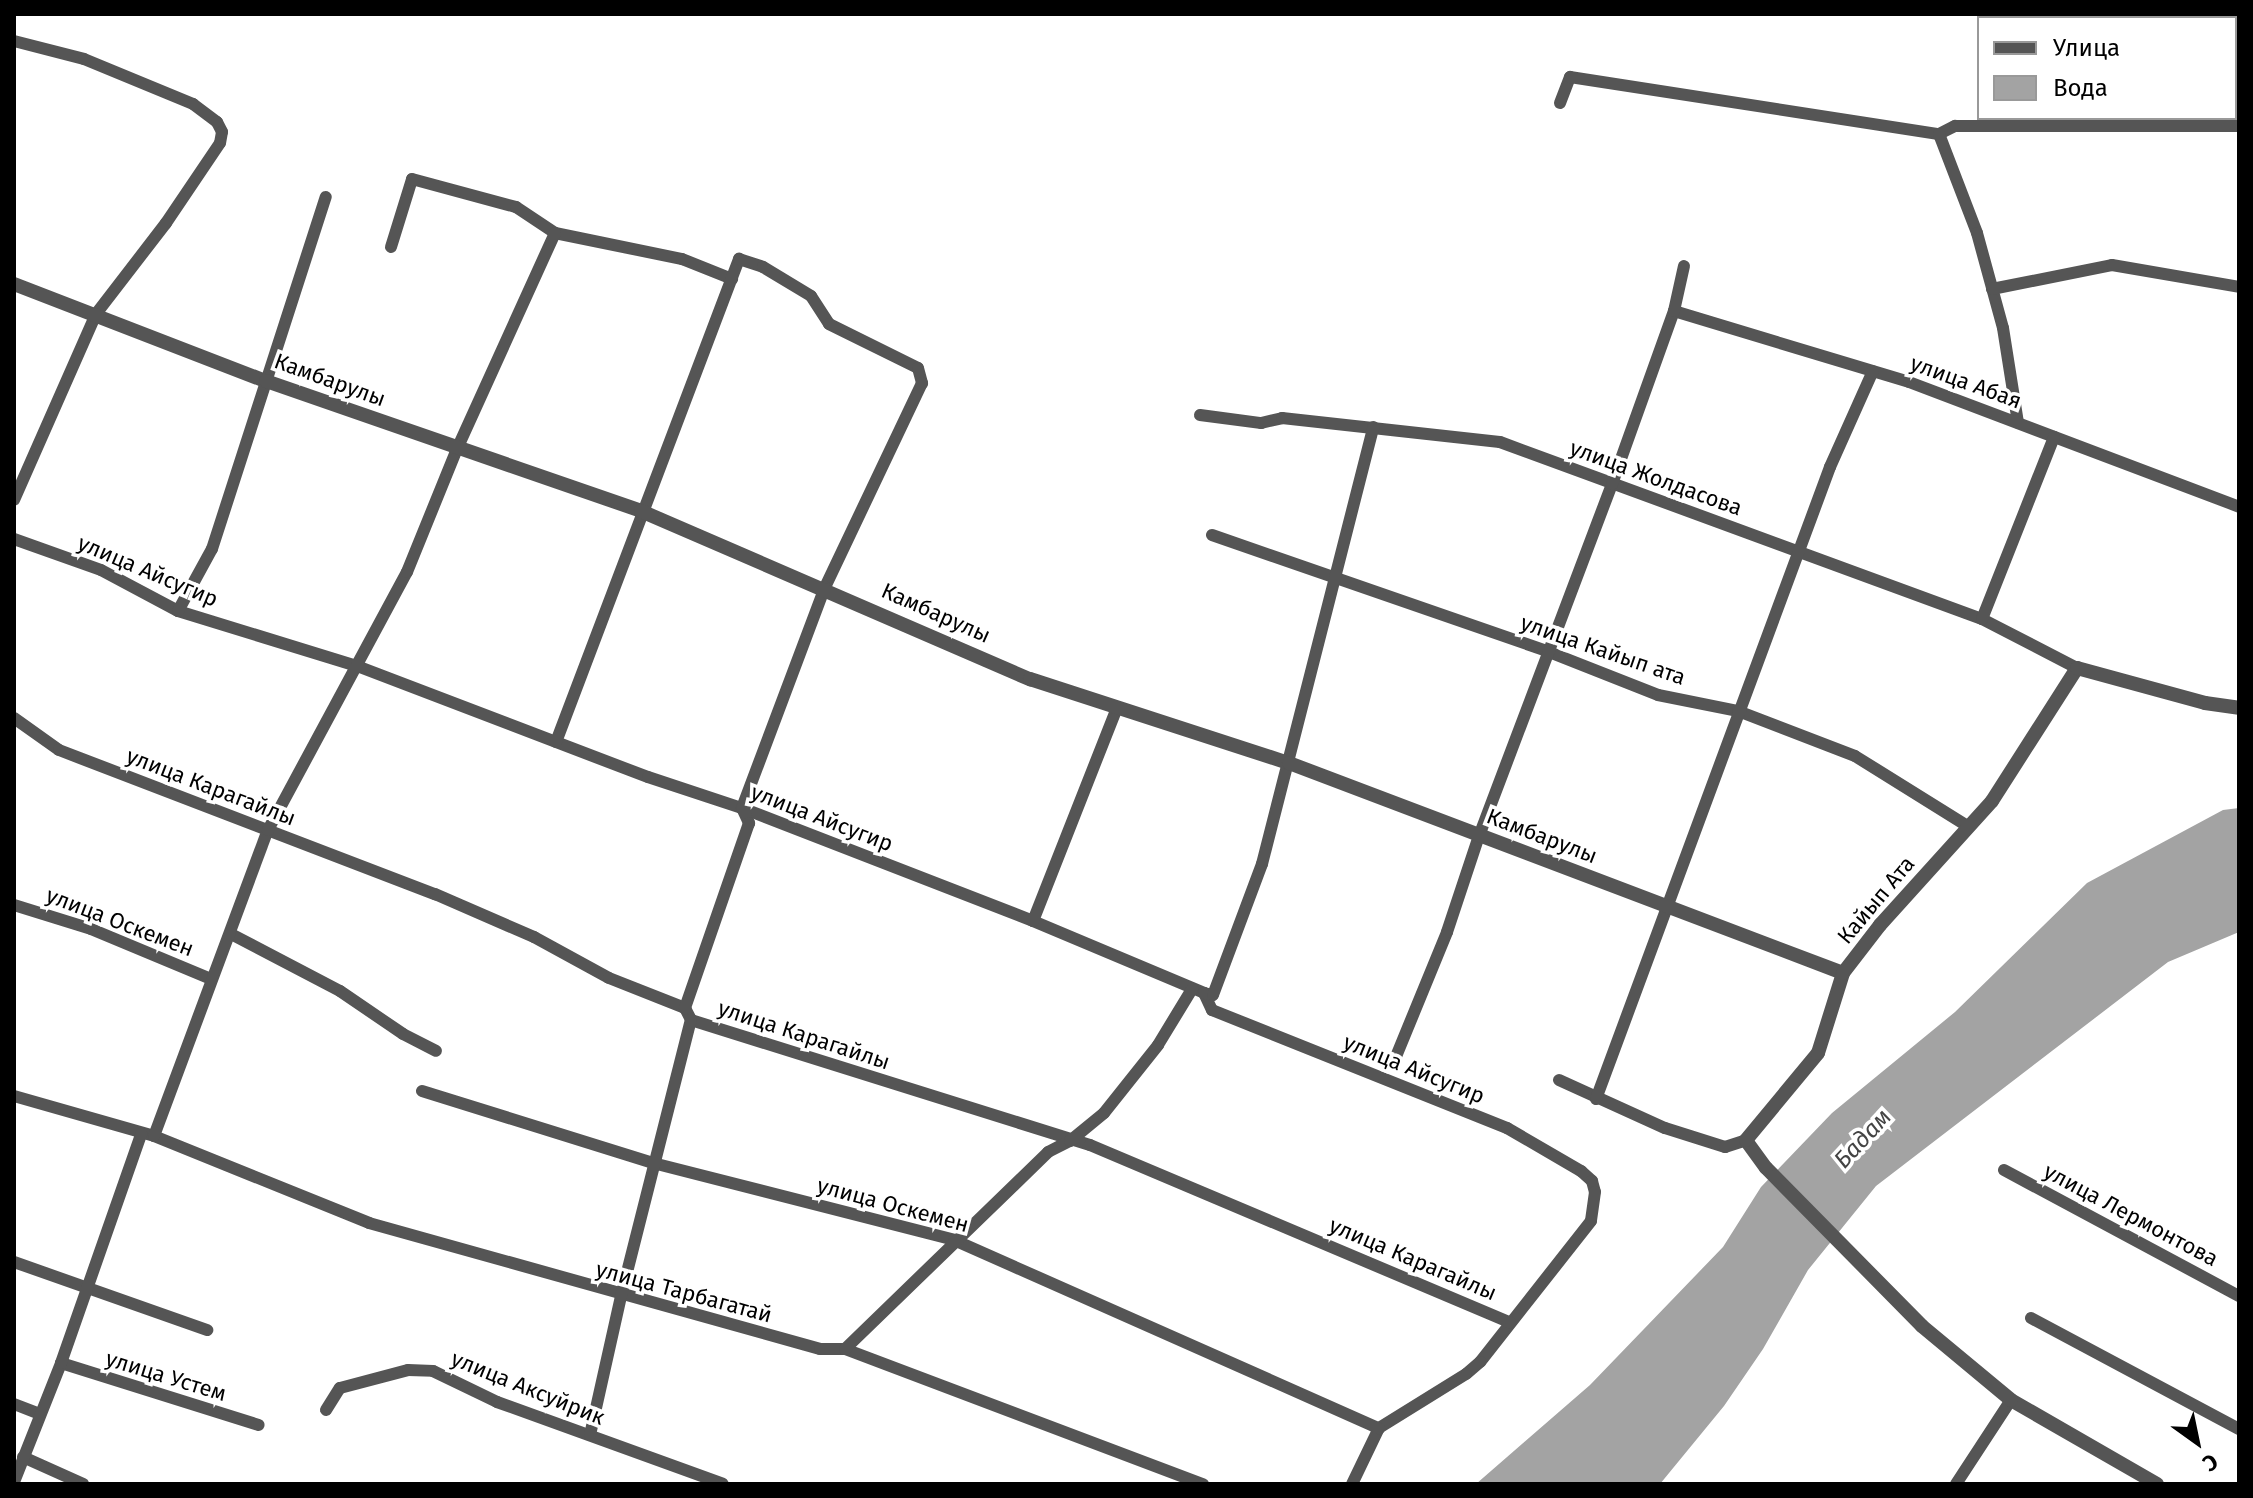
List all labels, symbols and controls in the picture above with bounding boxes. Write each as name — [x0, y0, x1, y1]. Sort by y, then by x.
legend — [1977, 16, 2237, 120]
text: Улица — [2053, 34, 2120, 62]
text: Вода — [2053, 74, 2108, 102]
street label: Камбарулы — [271, 348, 389, 412]
street label: улица Абая — [1907, 350, 2025, 414]
street label: улица Жолдасова — [1566, 435, 1746, 521]
street label: улица Айсугир — [74, 530, 222, 612]
street label: Камбарулы — [877, 577, 995, 649]
street label: улица Кайып ата — [1517, 609, 1689, 691]
street label: улица Карагайлы — [123, 743, 299, 831]
street label: улица Айсугир — [747, 779, 897, 857]
street label: Камбарулы — [1483, 803, 1601, 869]
street label: Кайып Ата — [1832, 851, 1920, 949]
street label: улица Оскемен — [43, 882, 197, 962]
street label: улица Карагайлы — [715, 995, 893, 1075]
street label: улица Айсугир — [1340, 1029, 1488, 1109]
water label: Бадам — [1828, 1103, 1898, 1175]
street label: улица Лермонтова — [2039, 1158, 2223, 1272]
street label: улица Оскемен — [814, 1172, 972, 1238]
street label: улица Карагайлы — [1325, 1212, 1501, 1306]
street label: улица Тарбагатай — [593, 1256, 775, 1328]
street label: улица Устем — [102, 1345, 230, 1407]
street label: улица Аксуйрик — [447, 1345, 609, 1431]
north arrow — [2157, 1402, 2237, 1482]
text: С — [2198, 1448, 2223, 1477]

